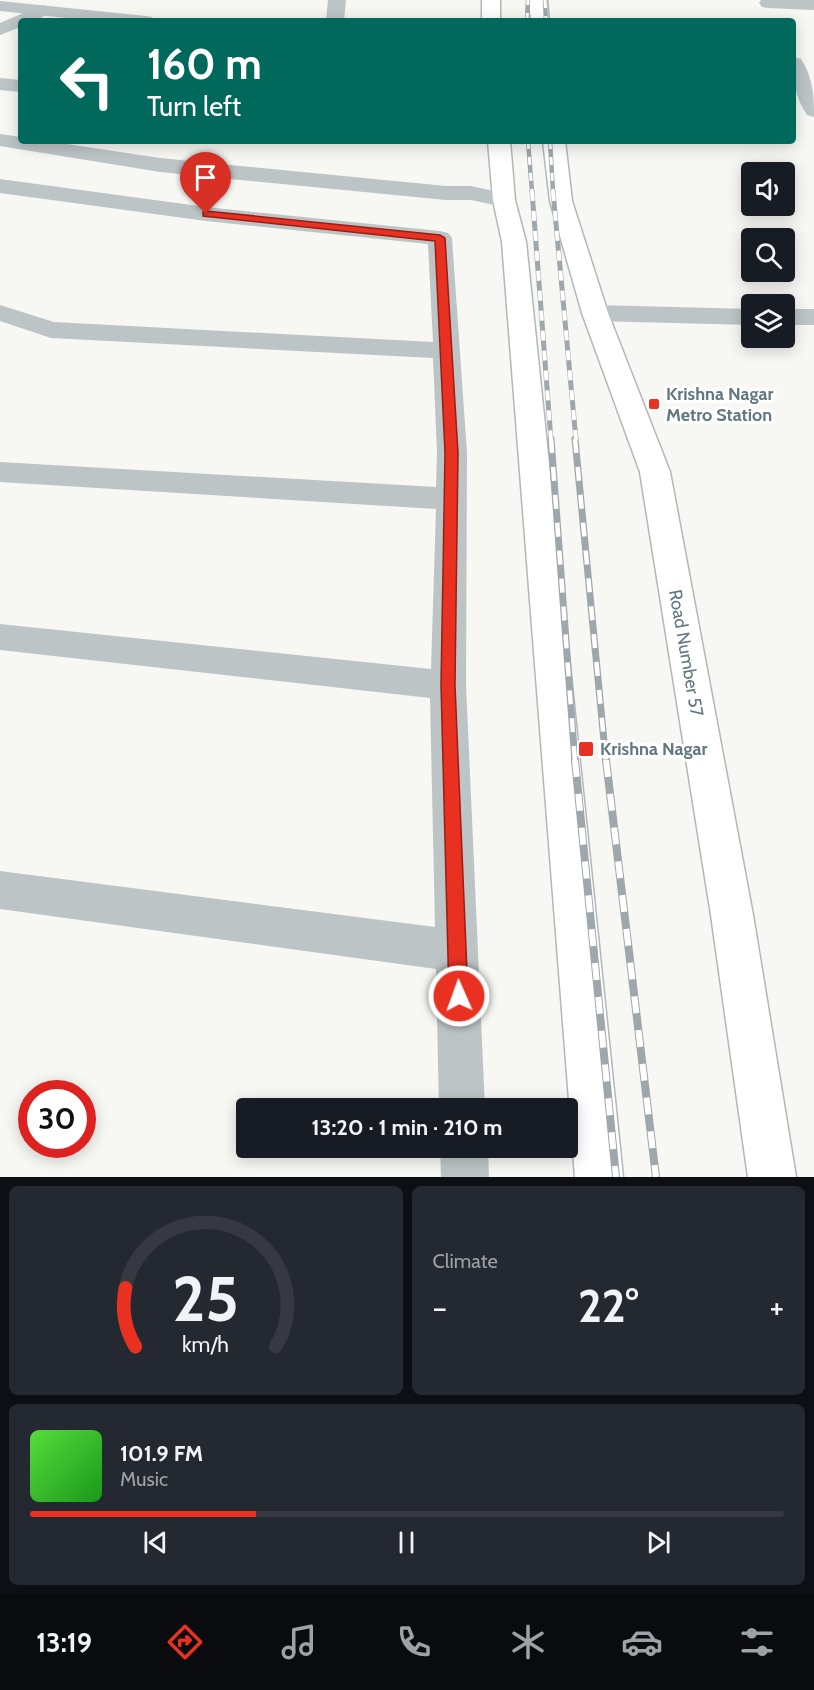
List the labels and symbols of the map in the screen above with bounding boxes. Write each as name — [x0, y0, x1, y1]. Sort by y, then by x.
pin — [180, 152, 231, 214]
place label: Krishna Nagar Metro Station — [666, 383, 774, 426]
marker: Krishna Nagar Metro Station — [647, 397, 661, 411]
street label: Road Number 57 — [664, 588, 708, 718]
place label: Krishna Nagar — [600, 738, 708, 760]
marker: Krishna Nagar — [577, 740, 595, 758]
position arrow — [427, 964, 491, 1028]
speed limit sign: 30 — [18, 1080, 96, 1158]

